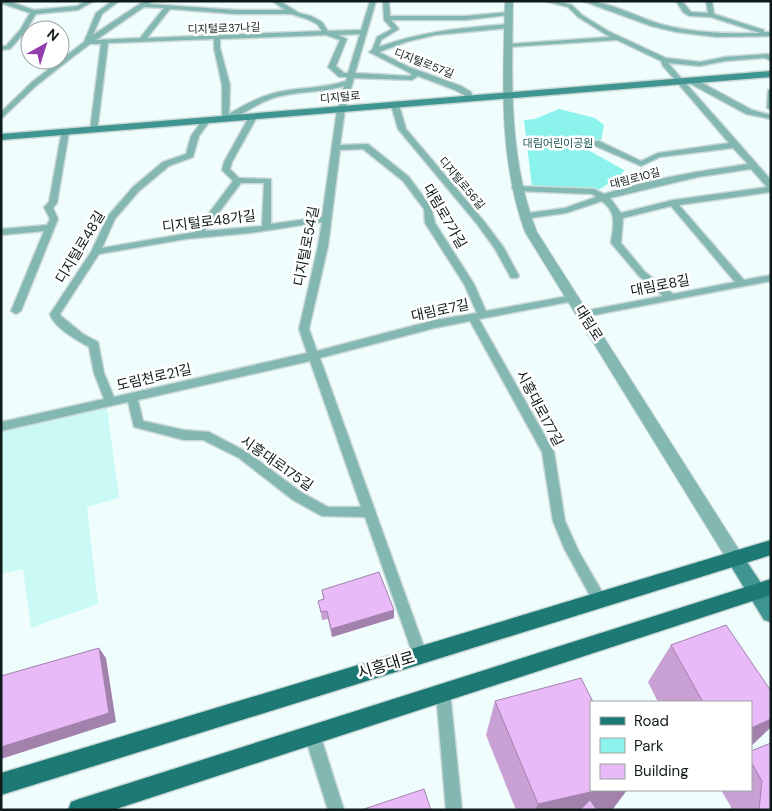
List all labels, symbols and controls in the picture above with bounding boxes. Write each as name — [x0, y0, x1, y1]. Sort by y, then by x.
north arrow — [20, 20, 70, 70]
street label: 디지털로37나길 — [187, 20, 261, 36]
text: N — [44, 25, 63, 45]
street label: 디지털로57길 — [392, 45, 456, 81]
street label: 디지털로 — [319, 88, 361, 106]
park label: 대림어린이공원 — [523, 136, 593, 150]
street label: 디지털로56길 — [436, 154, 488, 212]
street label: 대림로10길 — [608, 165, 662, 191]
street label: 대림로7가길 — [419, 180, 471, 252]
street label: 디지털로54길 — [289, 204, 323, 288]
street label: 디지털로48가길 — [161, 206, 257, 236]
street label: 디지털로48길 — [51, 207, 109, 287]
street label: 대림로8길 — [629, 270, 691, 300]
street label: 대림로7길 — [409, 295, 471, 325]
street label: 대림로 — [571, 302, 607, 344]
street label: 도림천로21길 — [115, 360, 193, 394]
street label: 시흥대로177길 — [512, 367, 568, 449]
street label: 시흥대로175길 — [237, 431, 317, 495]
street label: 시흥대로 — [355, 646, 417, 684]
legend — [590, 701, 752, 791]
text: Road — [634, 711, 669, 731]
text: Park — [634, 736, 664, 756]
text: Building — [634, 761, 689, 781]

